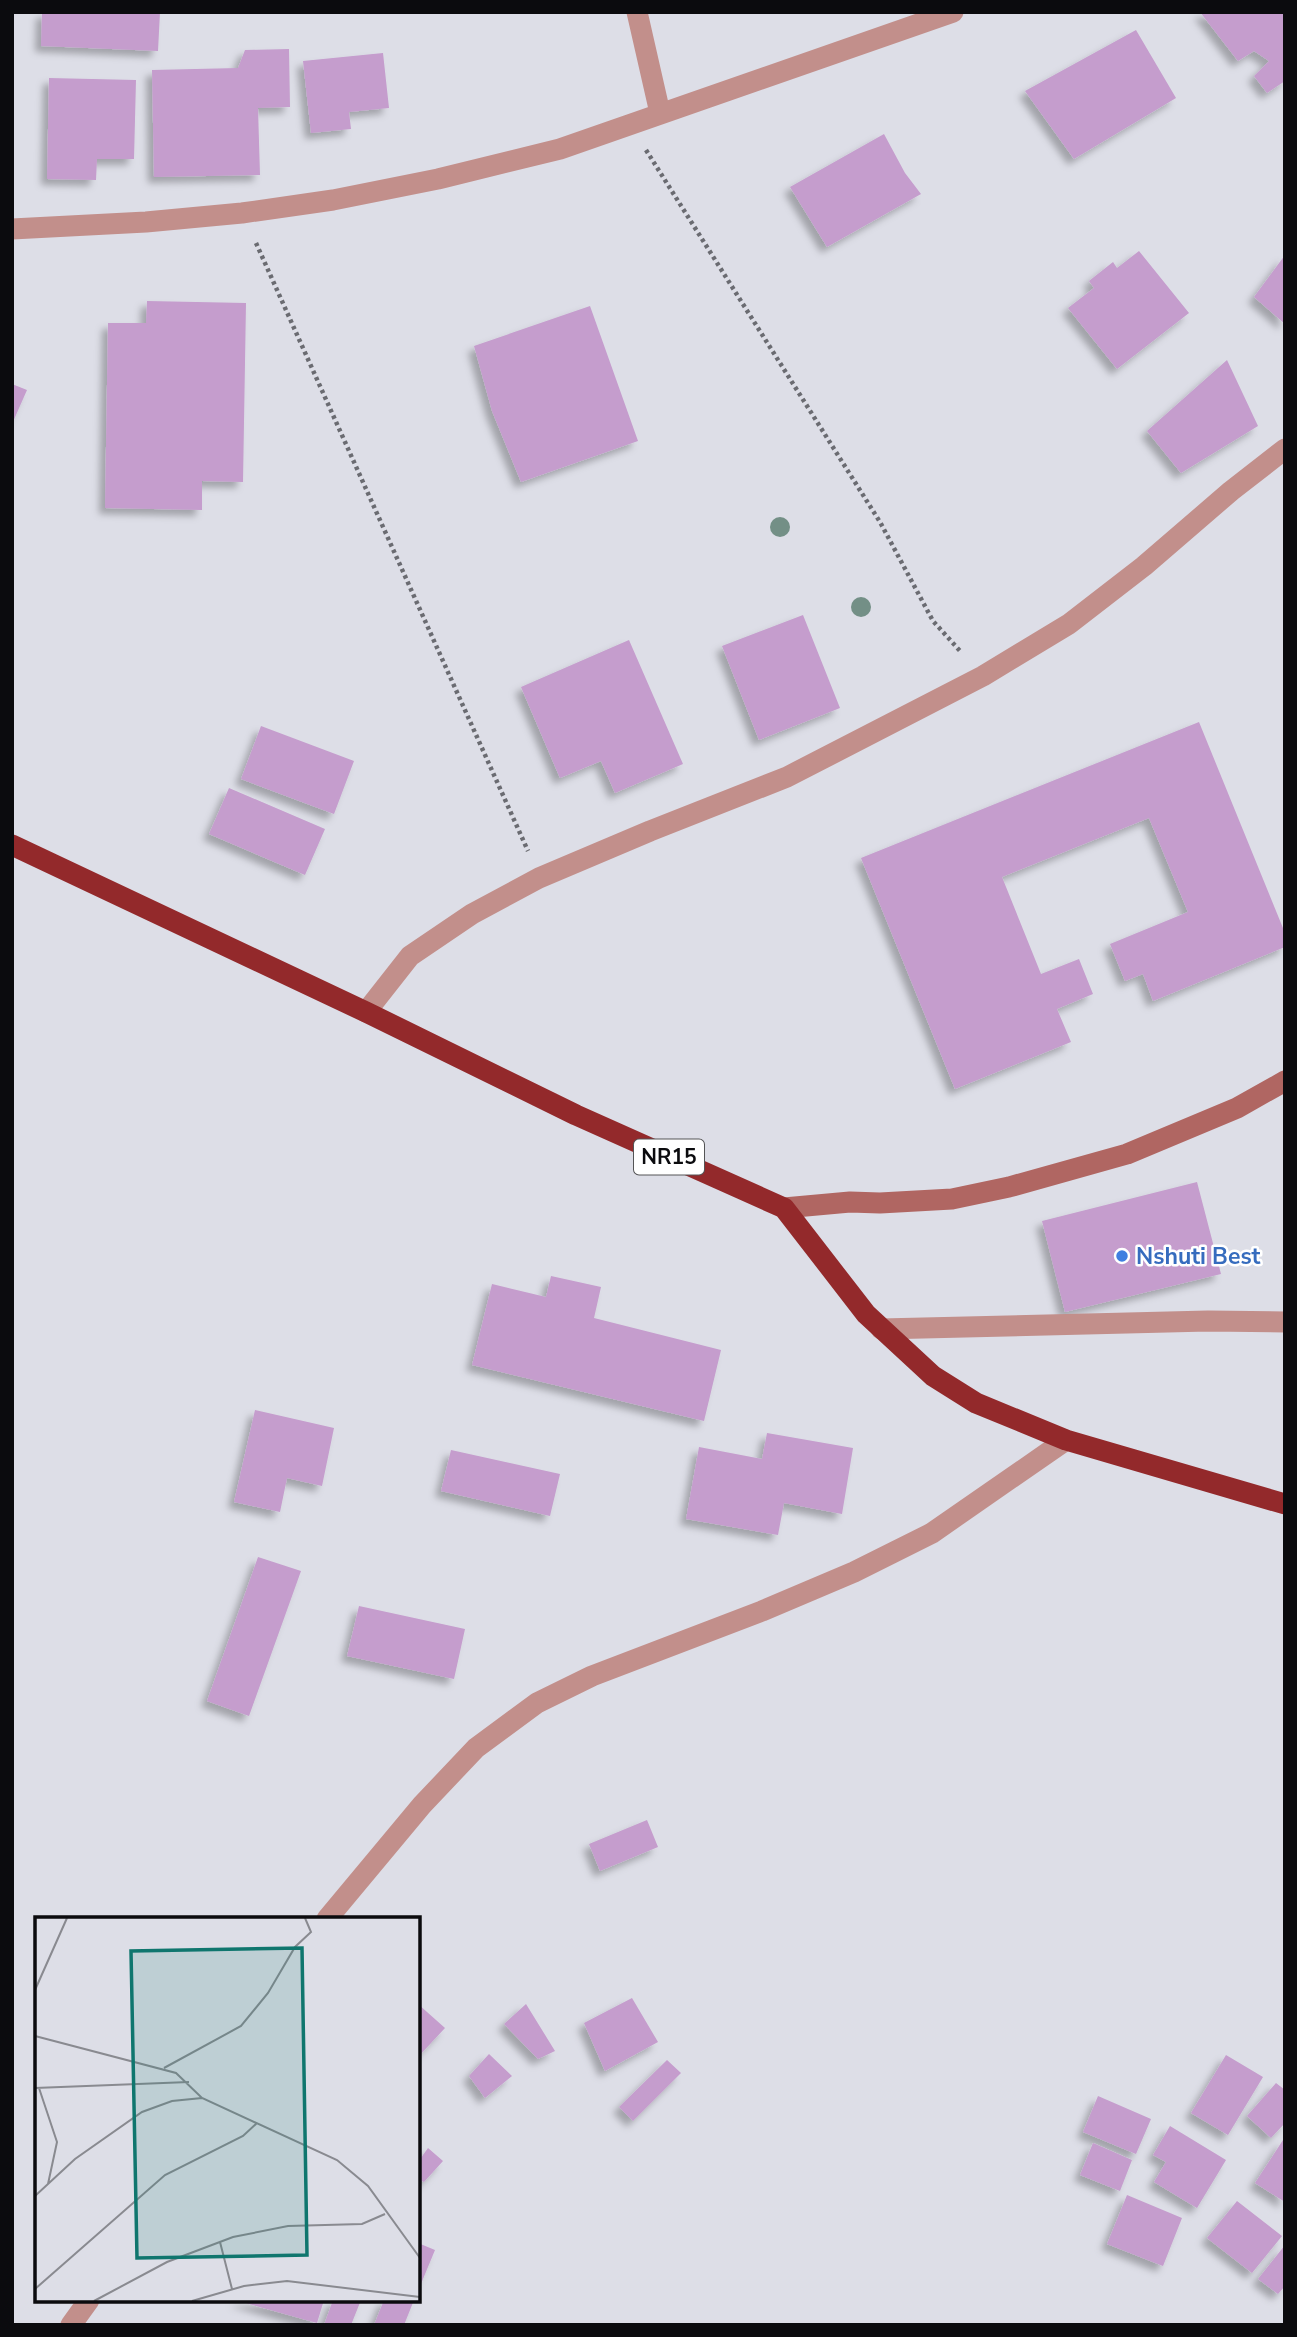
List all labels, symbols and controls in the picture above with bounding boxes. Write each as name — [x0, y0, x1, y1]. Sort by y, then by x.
road number: NR15 — [634, 1140, 704, 1174]
place label: Nshuti Best — [1136, 1241, 1261, 1272]
marker: Nshuti Best — [1114, 1248, 1130, 1264]
inset map — [35, 1917, 420, 2302]

